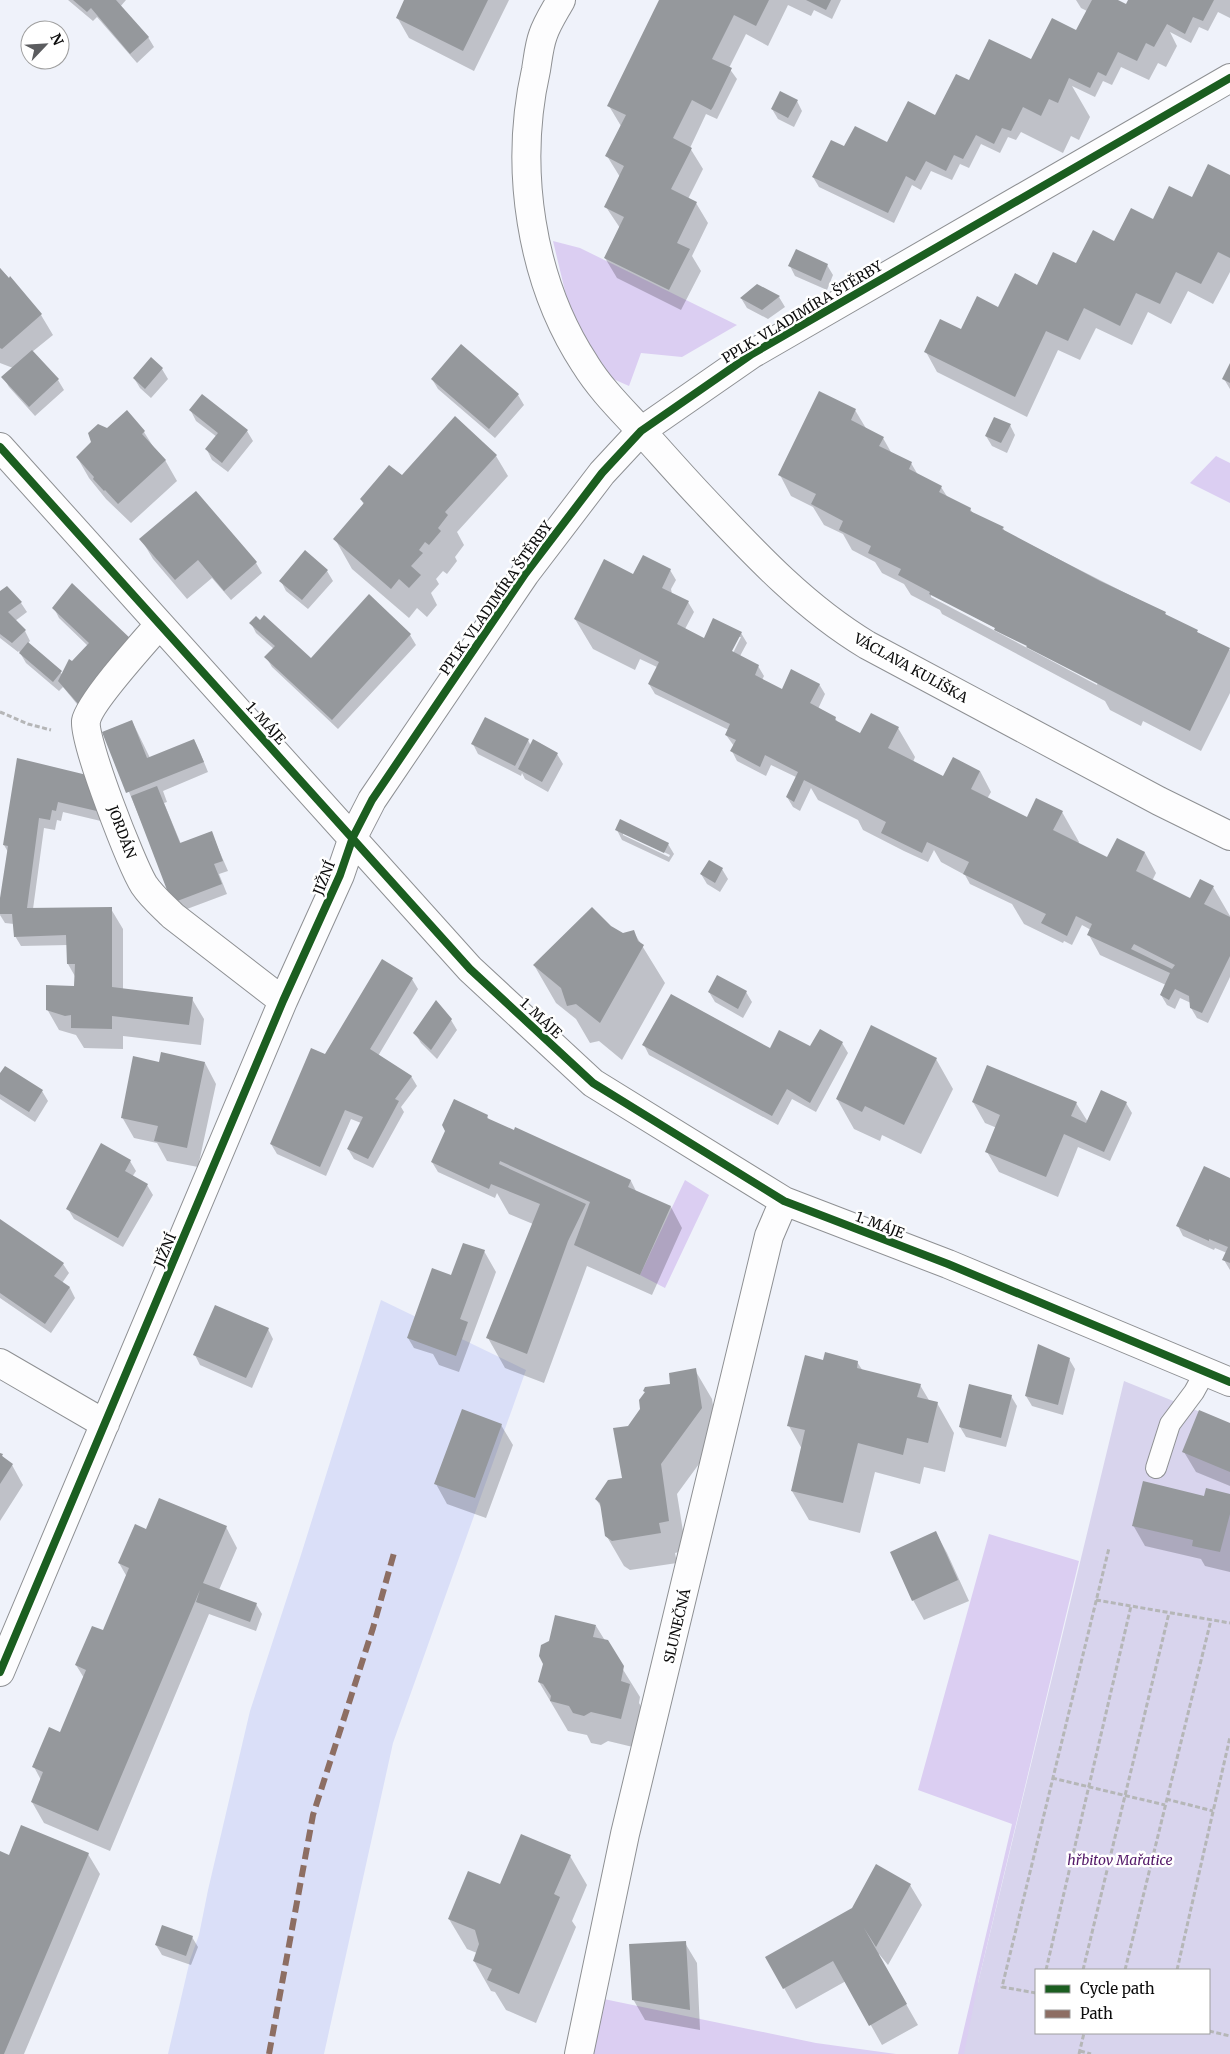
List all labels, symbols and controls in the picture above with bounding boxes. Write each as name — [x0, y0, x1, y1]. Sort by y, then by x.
north arrow — [20, 20, 70, 70]
text: N — [46, 31, 67, 48]
street label: PPLK. VLADIMÍRA ŠTĚRBY — [719, 256, 886, 367]
street label: PPLK. VLADIMÍRA ŠTĚRBY — [436, 517, 557, 679]
street label: VÁCLAVA KULÍŠKA — [850, 629, 971, 707]
street label: 1. MÁJE — [242, 698, 290, 748]
street label: JORDÁN — [103, 802, 140, 861]
street label: JIŽNÍ — [309, 858, 339, 899]
street label: 1. MÁJE — [516, 994, 566, 1042]
street label: 1. MÁJE — [853, 1207, 907, 1243]
street label: JIŽNÍ — [149, 1230, 180, 1271]
street label: SLUNEČNÁ — [660, 1587, 694, 1665]
park label: hřbitov Mařatice — [1067, 1851, 1173, 1869]
legend — [1035, 1969, 1210, 2034]
text: Cycle path — [1080, 1979, 1155, 1998]
text: Path — [1080, 2004, 1113, 2023]

